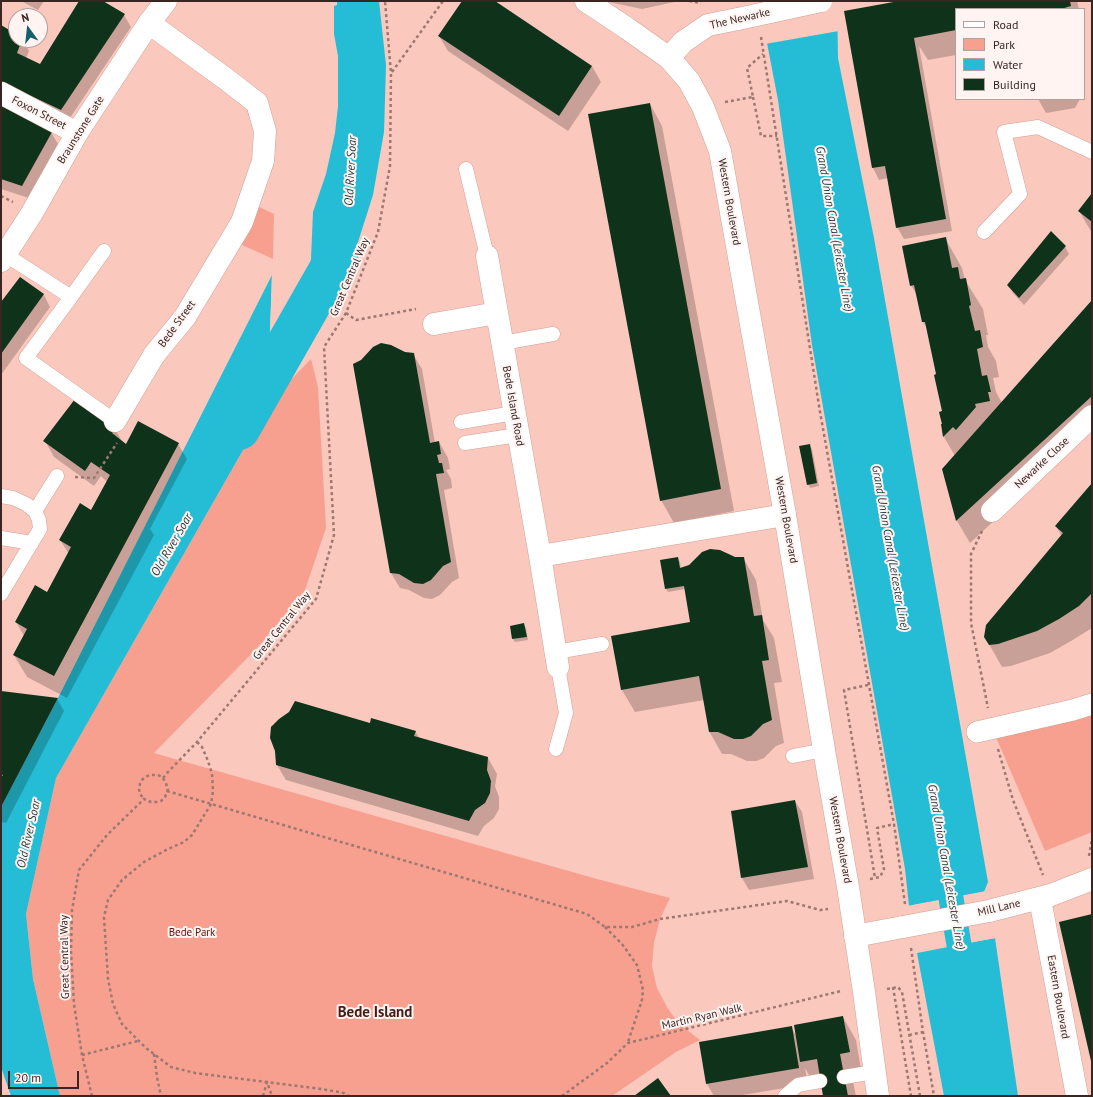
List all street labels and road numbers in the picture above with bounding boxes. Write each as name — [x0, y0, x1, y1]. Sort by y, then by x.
street label: The Newarke — [709, 6, 771, 32]
street label: Foxon Street — [9, 94, 69, 132]
street label: Braunstone Gate — [55, 94, 107, 166]
street label: Western Boulevard — [715, 158, 743, 246]
street label: Great Central Way — [328, 236, 372, 318]
street label: Bede Street — [156, 298, 198, 350]
street label: Bede Island Road — [499, 365, 527, 447]
street label: Newarke Close — [1012, 435, 1072, 491]
street label: Western Boulevard — [772, 476, 800, 564]
street label: Great Central Way — [250, 589, 314, 663]
street label: Western Boulevard — [826, 796, 854, 884]
street label: Mill Lane — [976, 897, 1022, 919]
street label: Great Central Way — [58, 915, 72, 999]
street label: Eastern Boulevard — [1044, 954, 1072, 1040]
street label: Martin Ryan Walk — [660, 1001, 744, 1033]

